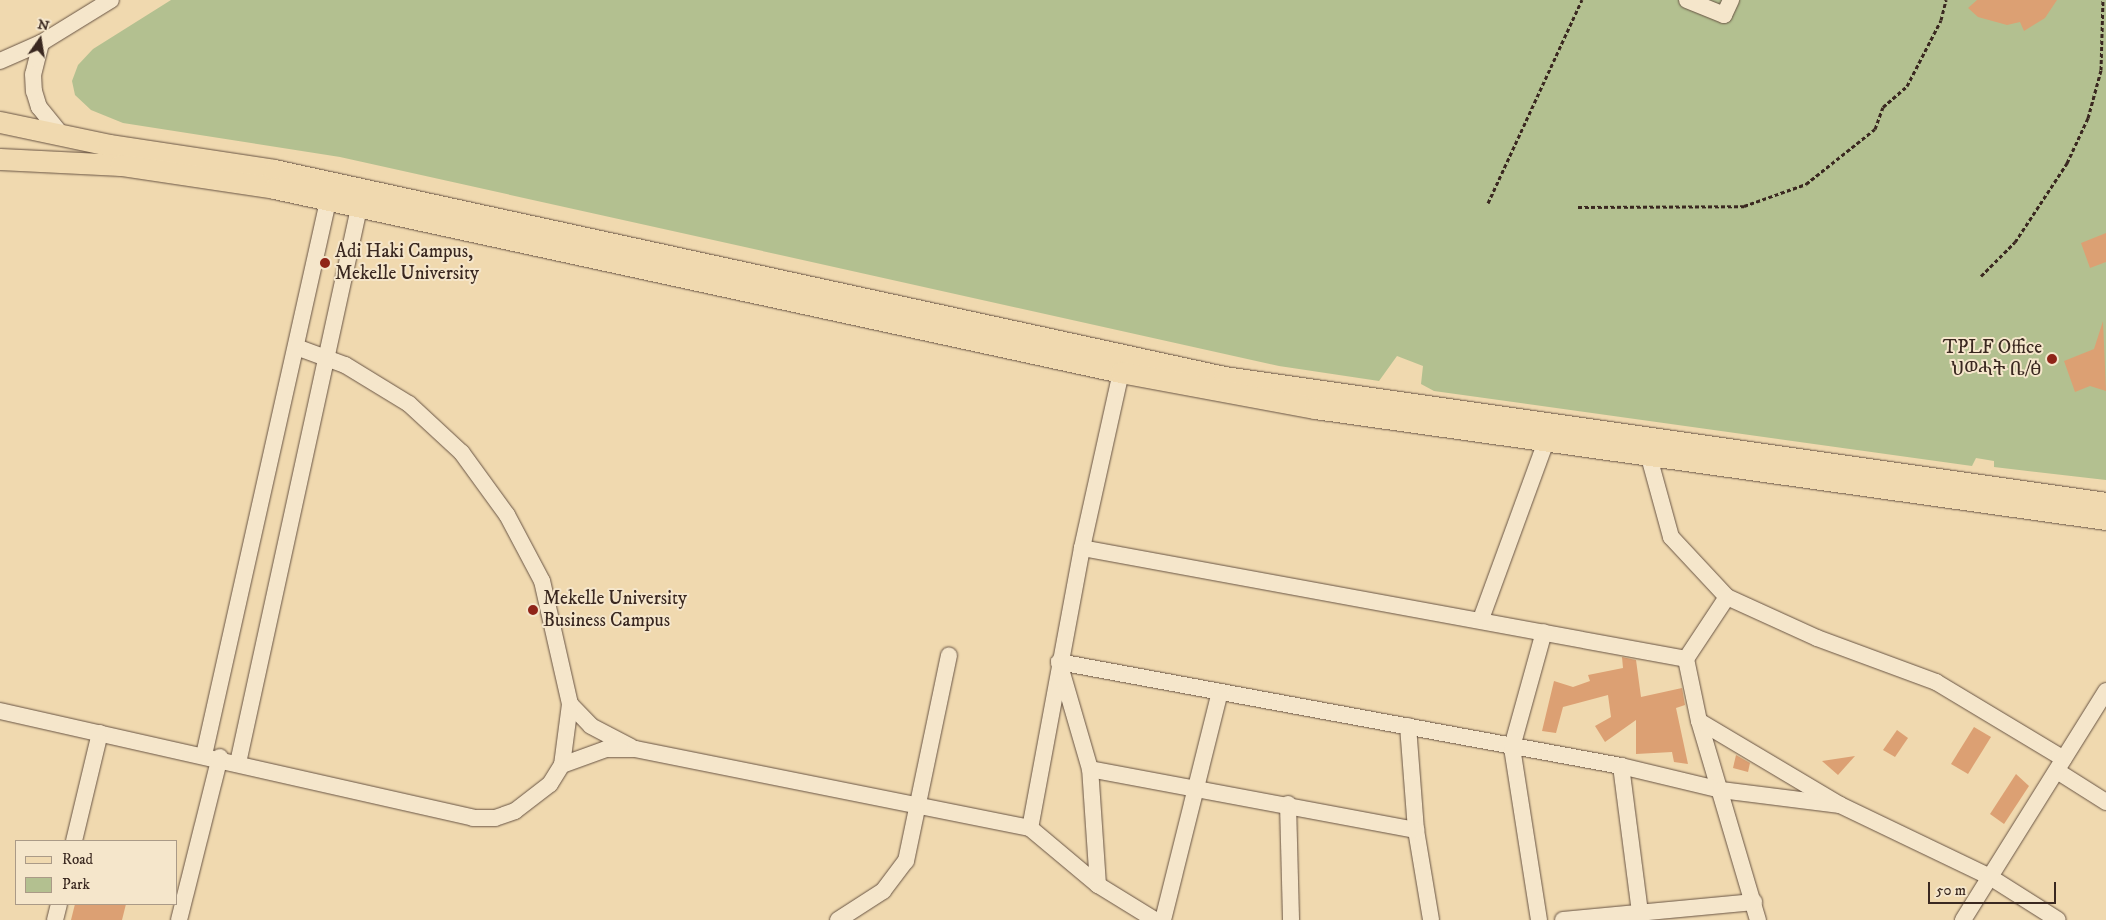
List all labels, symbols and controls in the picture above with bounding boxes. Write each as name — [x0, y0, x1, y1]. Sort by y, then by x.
north arrow — [15, 15, 65, 65]
text: N — [36, 15, 51, 35]
place label: Adi Haki Campus, Mekelle University — [335, 241, 479, 285]
marker: Adi Haki Campus, Mekelle University — [319, 257, 331, 269]
place label: TPLF Office ህወሓት ቤ/ፅ — [1943, 337, 2042, 381]
marker: TPLF Office ህወሓት ቤ/ፅ — [2046, 353, 2058, 365]
place label: Mekelle University Business Campus — [543, 588, 687, 632]
marker: Mekelle University Business Campus — [527, 604, 539, 616]
legend — [15, 840, 178, 905]
text: Road — [62, 850, 93, 869]
scale bar — [1931, 872, 2058, 904]
text: Park — [62, 875, 90, 894]
text: 50 m — [1936, 881, 1966, 900]

